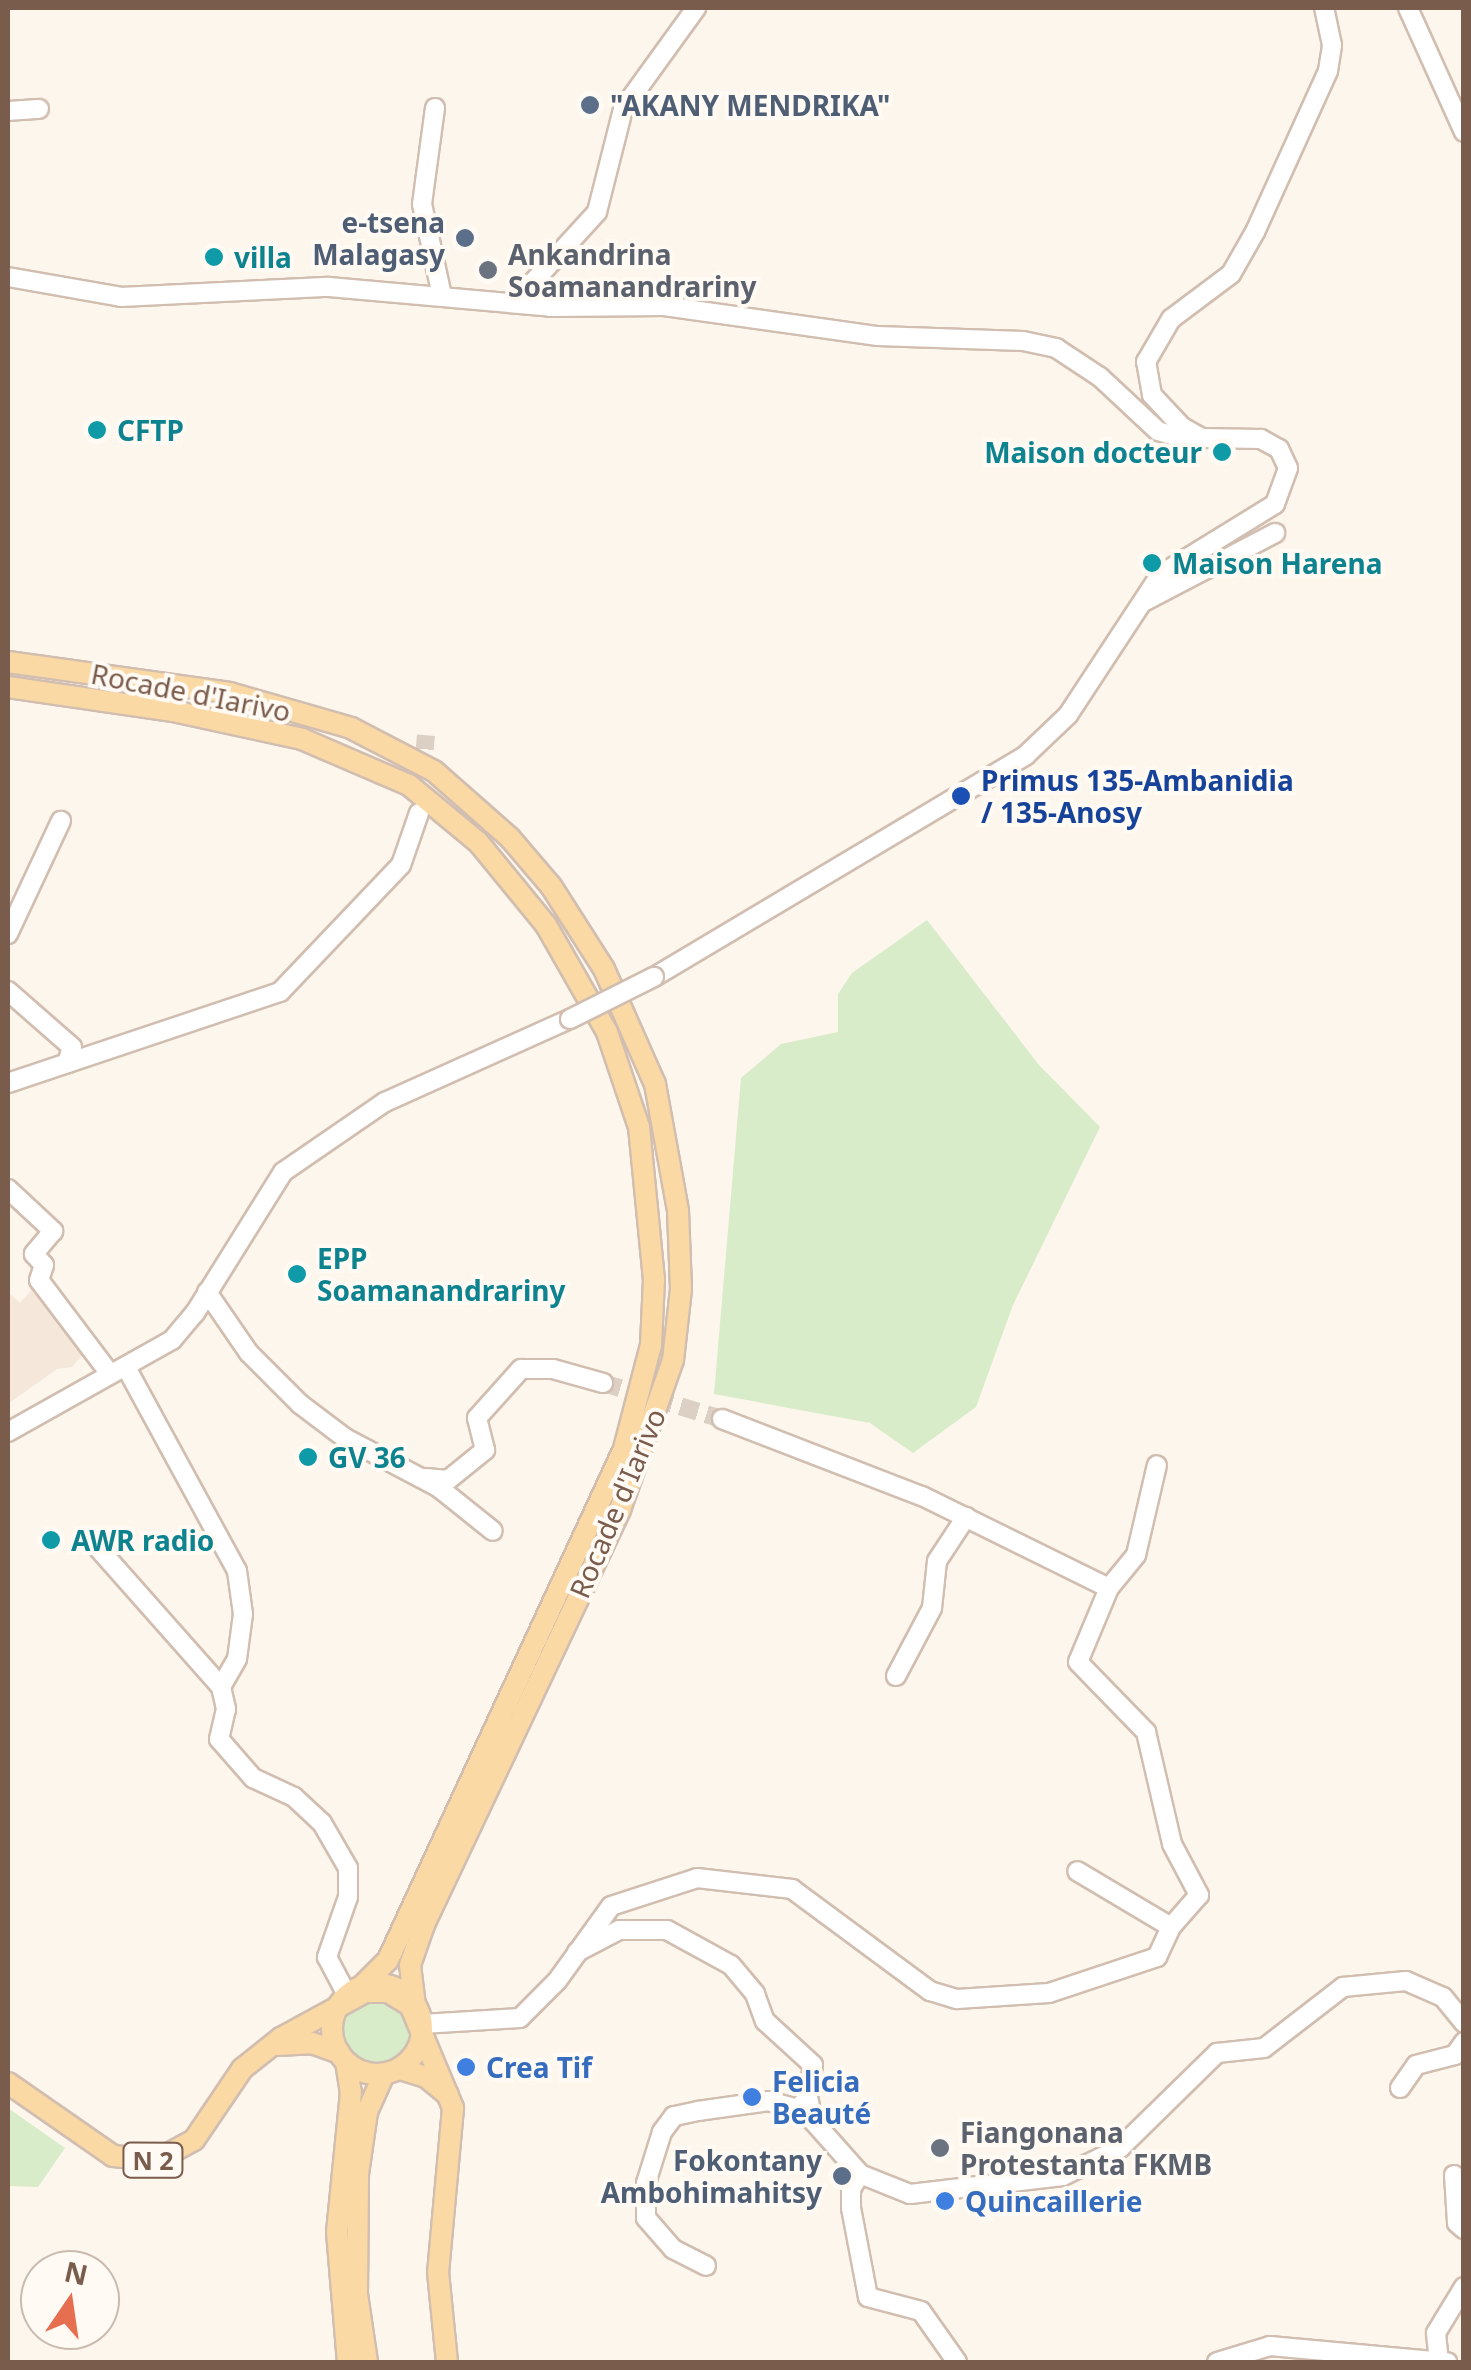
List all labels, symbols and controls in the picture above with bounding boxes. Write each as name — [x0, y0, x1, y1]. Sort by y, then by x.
place label: "AKANY MENDRIKA" — [610, 88, 890, 122]
marker: "AKANY MENDRIKA" — [579, 94, 601, 116]
place label: e-tsena Malagasy — [312, 205, 445, 271]
marker: e-tsena Malagasy — [454, 227, 476, 249]
place label: Ankandrina Soamanandrariny — [508, 237, 756, 303]
place label: villa — [234, 240, 292, 274]
marker: villa — [203, 246, 225, 268]
marker: Ankandrina Soamanandrariny — [477, 259, 499, 281]
place label: CFTP — [117, 413, 184, 447]
marker: CFTP — [86, 419, 108, 441]
place label: Maison docteur — [984, 435, 1202, 469]
marker: Maison docteur — [1211, 441, 1233, 463]
place label: Maison Harena — [1172, 546, 1382, 580]
marker: Maison Harena — [1141, 552, 1163, 574]
street label: Rocade d'Iarivo — [88, 656, 294, 728]
place label: Primus 135-Ambanidia / 135-Anosy — [981, 763, 1294, 829]
marker: Primus 135-Ambanidia / 135-Anosy — [950, 785, 972, 807]
place label: EPP Soamanandrariny — [317, 1241, 565, 1307]
marker: EPP Soamanandrariny — [286, 1263, 308, 1285]
street label: Rocade d'Iarivo — [562, 1403, 672, 1603]
place label: GV 36 — [328, 1440, 406, 1474]
marker: GV 36 — [297, 1446, 319, 1468]
place label: AWR radio — [71, 1523, 214, 1557]
marker: AWR radio — [40, 1529, 62, 1551]
place label: Crea Tif — [486, 2050, 592, 2084]
marker: Crea Tif — [455, 2056, 477, 2078]
place label: Felicia Beauté — [772, 2064, 871, 2130]
marker: Felicia Beauté — [741, 2086, 763, 2108]
place label: Fiangonana Protestanta FKMB — [960, 2115, 1212, 2181]
marker: Fiangonana Protestanta FKMB — [929, 2137, 951, 2159]
road number: N 2 — [120, 2140, 186, 2180]
place label: Fokontany Ambohimahitsy — [601, 2143, 822, 2209]
marker: Fokontany Ambohimahitsy — [831, 2165, 853, 2187]
place label: Quincaillerie — [965, 2184, 1143, 2218]
marker: Quincaillerie — [934, 2190, 956, 2212]
north arrow — [20, 2250, 120, 2350]
text: N — [61, 2252, 92, 2294]

